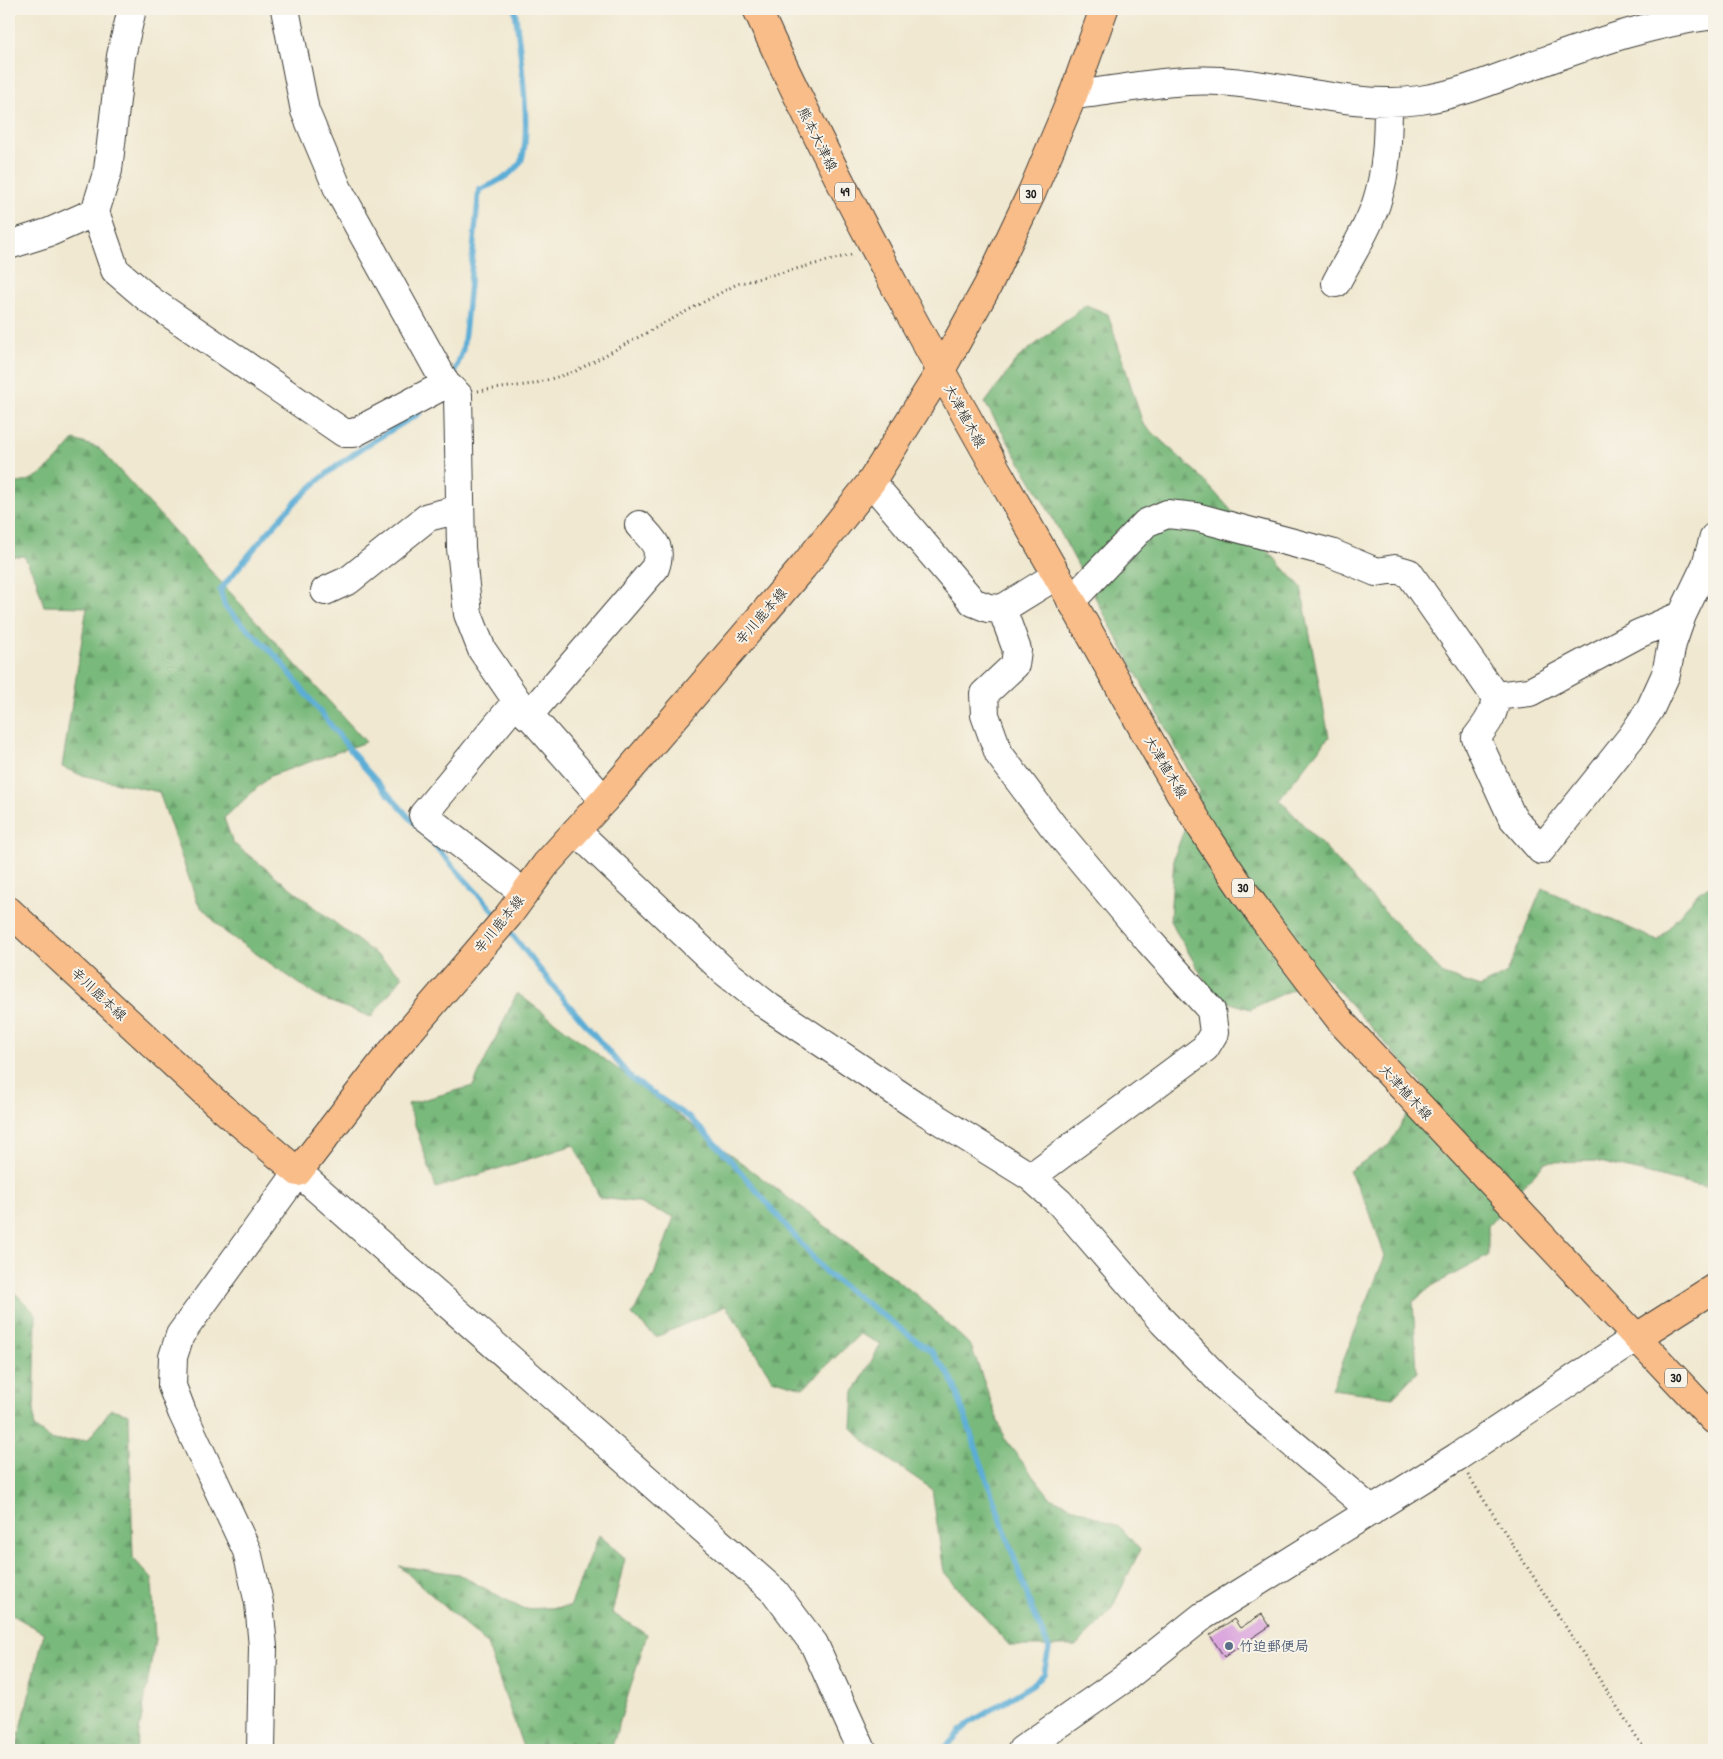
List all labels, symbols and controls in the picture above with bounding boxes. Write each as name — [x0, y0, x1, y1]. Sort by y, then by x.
street label: 熊本大津線 — [794, 103, 843, 174]
road number: 49 — [835, 182, 855, 202]
road number: 30 — [1020, 184, 1042, 203]
street label: 大津植木線 — [940, 381, 991, 451]
street label: 辛川鹿本線 — [730, 583, 791, 648]
street label: 大津植木線 — [1140, 732, 1193, 802]
road number: 30 — [1232, 878, 1254, 898]
street label: 辛川鹿本線 — [469, 891, 528, 957]
street label: 辛川鹿本線 — [67, 963, 131, 1024]
street label: 大津植木線 — [1376, 1060, 1437, 1124]
road number: 30 — [1665, 1369, 1687, 1388]
place label: 竹迫郵便局 — [1239, 1636, 1309, 1655]
marker: 竹迫郵便局 — [1223, 1640, 1235, 1652]

